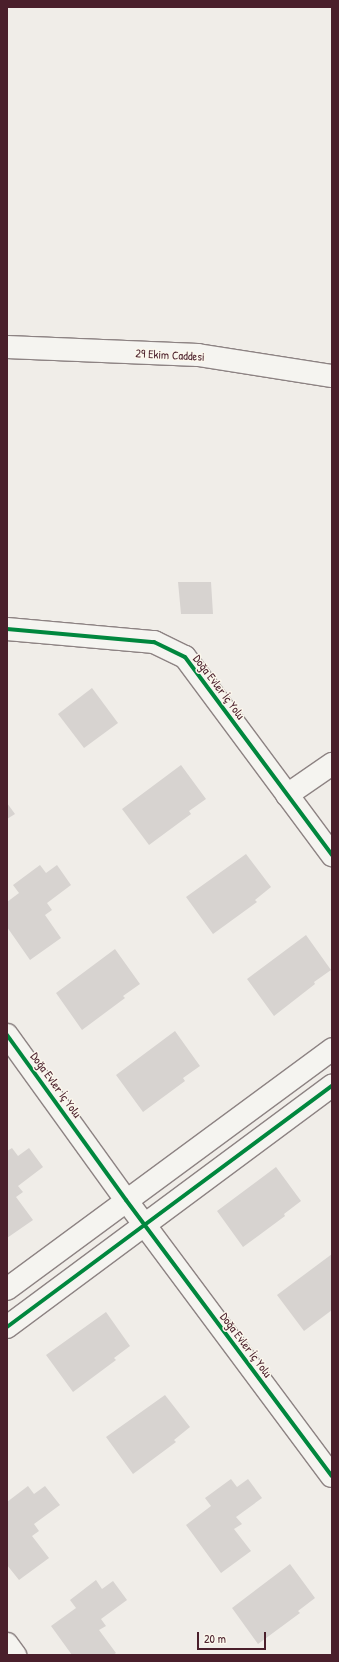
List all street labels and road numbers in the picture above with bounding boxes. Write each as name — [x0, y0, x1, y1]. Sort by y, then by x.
street label: 29 Ekim Caddesi — [135, 346, 205, 364]
street label: Doğa Evler İç Yolu — [190, 652, 248, 722]
street label: Doğa Evler İç Yolu — [27, 1050, 85, 1120]
street label: Doğa Evler İç Yolu — [217, 1310, 275, 1380]

